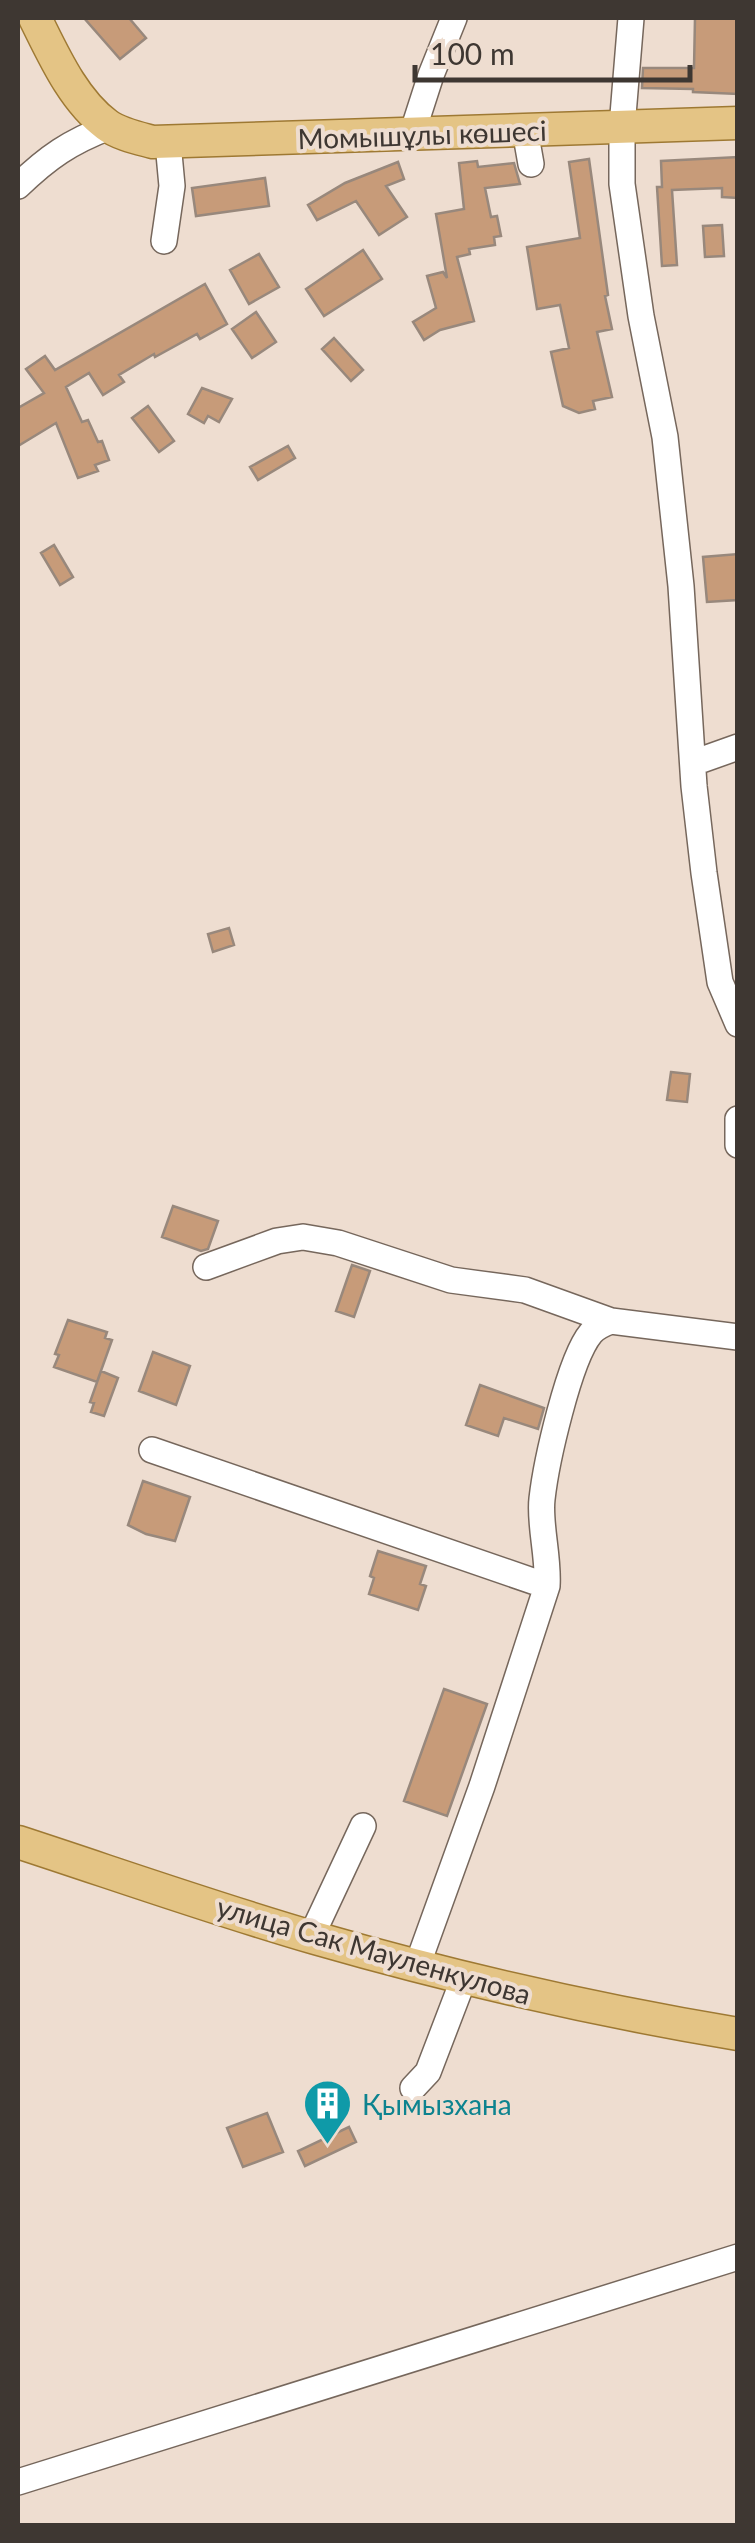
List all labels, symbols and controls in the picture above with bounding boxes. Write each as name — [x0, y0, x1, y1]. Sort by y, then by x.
scale bar — [415, 20, 690, 82]
text: 100 m — [430, 35, 515, 71]
street label: Момышұлы көшесі — [297, 113, 547, 155]
street label: улица Сак Мауленкулова — [213, 1889, 535, 2011]
building icon: Қымызхана — [301, 2078, 353, 2146]
place label: Қымызхана — [362, 2087, 512, 2121]

